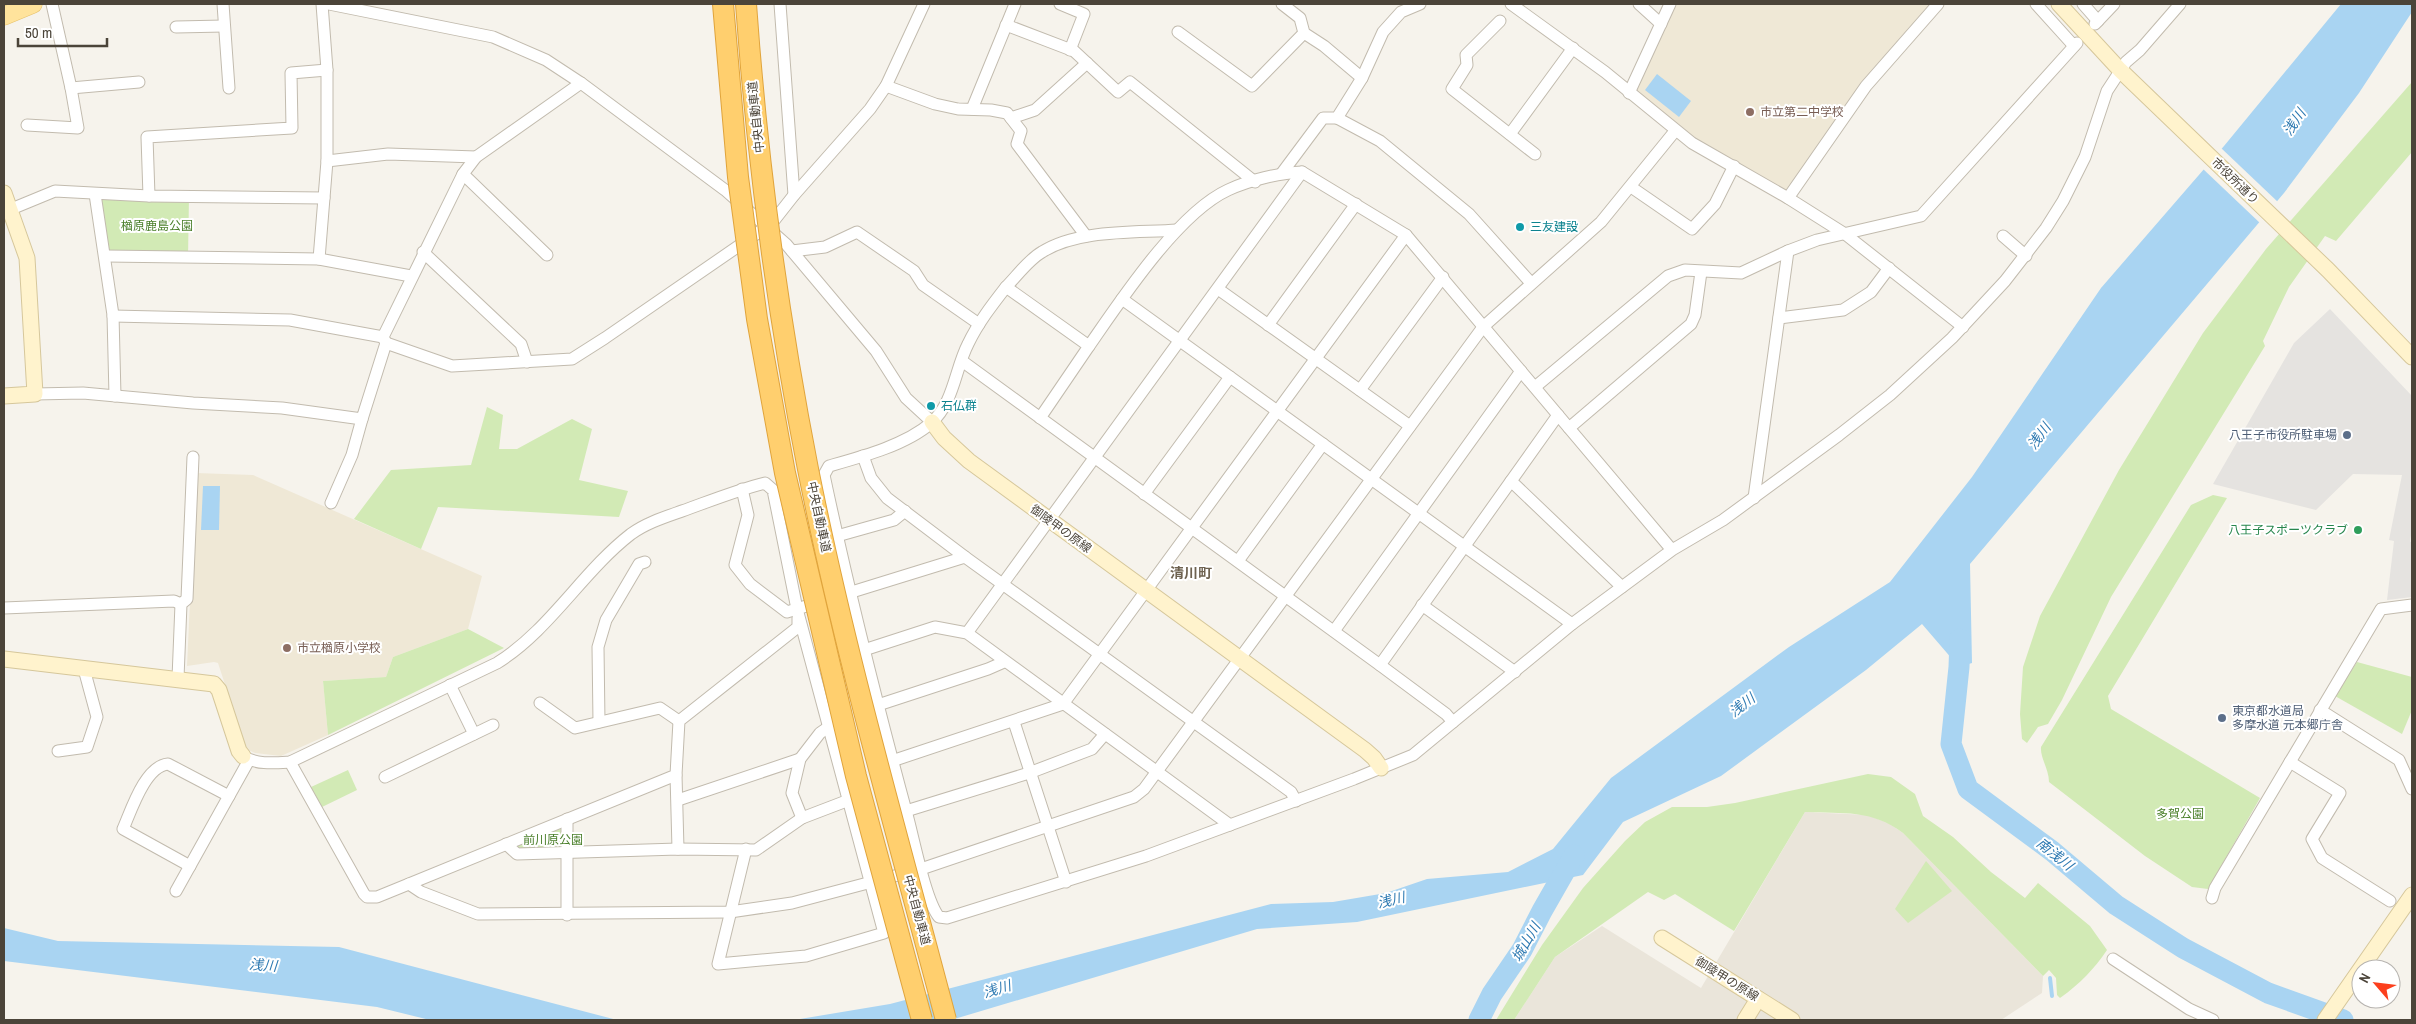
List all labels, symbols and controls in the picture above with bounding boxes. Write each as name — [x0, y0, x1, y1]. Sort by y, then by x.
scale bar — [18, 15, 106, 47]
text: 50 m — [25, 22, 52, 43]
street label: 中央自動車道 — [744, 80, 768, 154]
place label: 市立第二中学校 — [1760, 104, 1844, 120]
water label: 浅川 — [2279, 104, 2310, 139]
marker: 市立第二中学校 — [1744, 106, 1756, 118]
street label: 市役所通り — [2208, 154, 2262, 208]
park label: 楢原鹿島公園 — [121, 218, 193, 234]
place label: 三友建設 — [1530, 219, 1578, 235]
marker: 三友建設 — [1514, 221, 1526, 233]
place label: 石仏群 — [941, 398, 977, 414]
marker: 石仏群 — [925, 400, 937, 412]
water label: 浅川 — [2023, 418, 2056, 453]
place label: 八王子市役所駐車場 — [2229, 427, 2337, 443]
marker: 八王子市役所駐車場 — [2341, 429, 2353, 441]
street label: 中央自動車道 — [804, 480, 834, 554]
street label: 御陵甲の原線 — [1027, 501, 1095, 557]
place label: 八王子スポーツクラブ — [2228, 522, 2348, 538]
marker: 八王子スポーツクラブ — [2352, 524, 2364, 536]
district label: 清川町 — [1170, 564, 1212, 582]
place label: 市立楢原小学校 — [297, 640, 381, 656]
marker: 市立楢原小学校 — [281, 642, 293, 654]
water label: 浅川 — [1725, 688, 1760, 721]
place label: 東京都水道局 多摩水道 元本郷庁舎 — [2232, 703, 2343, 733]
marker: 東京都水道局 多摩水道 元本郷庁舎 — [2216, 712, 2228, 724]
park label: 多賀公園 — [2156, 806, 2204, 822]
park label: 前川原公園 — [523, 832, 583, 848]
water label: 南浅川 — [2033, 834, 2079, 875]
street label: 中央自動車道 — [900, 873, 934, 947]
water label: 浅川 — [1375, 888, 1409, 912]
water label: 城山川 — [1508, 918, 1545, 965]
street label: 御陵甲の原線 — [1692, 953, 1762, 1005]
water label: 浅川 — [248, 955, 280, 975]
north arrow — [2351, 959, 2401, 1009]
text: N — [2355, 970, 2374, 986]
water label: 浅川 — [981, 976, 1015, 1002]

